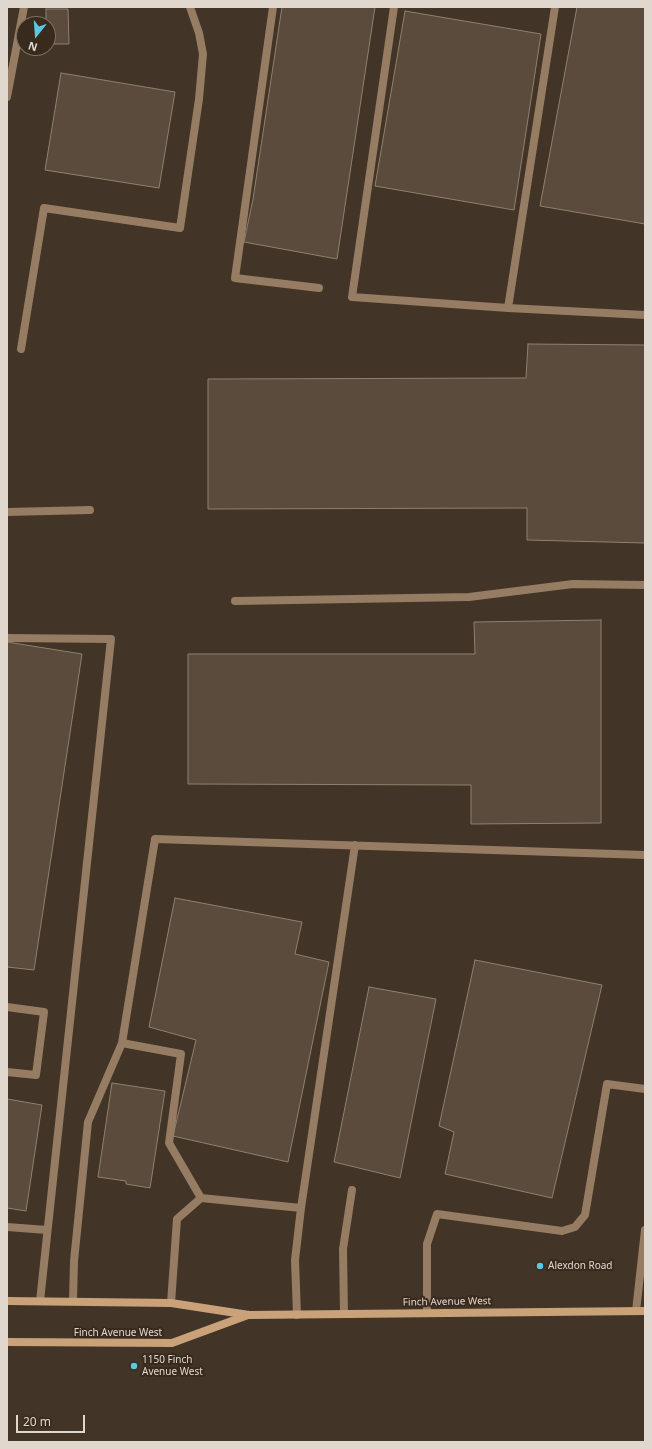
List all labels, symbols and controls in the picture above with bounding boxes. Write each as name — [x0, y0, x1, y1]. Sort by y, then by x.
north arrow — [16, 16, 56, 56]
text: N — [26, 39, 39, 55]
place label: Alexdon Road — [548, 1260, 613, 1272]
marker: Alexdon Road — [535, 1261, 545, 1271]
street label: Finch Avenue West — [403, 1295, 491, 1309]
street label: Finch Avenue West — [74, 1327, 162, 1339]
place label: 1150 Finch Avenue West — [142, 1354, 203, 1378]
marker: 1150 Finch Avenue West — [129, 1361, 139, 1371]
scale bar — [18, 1407, 87, 1433]
text: 20 m — [23, 1413, 51, 1430]

